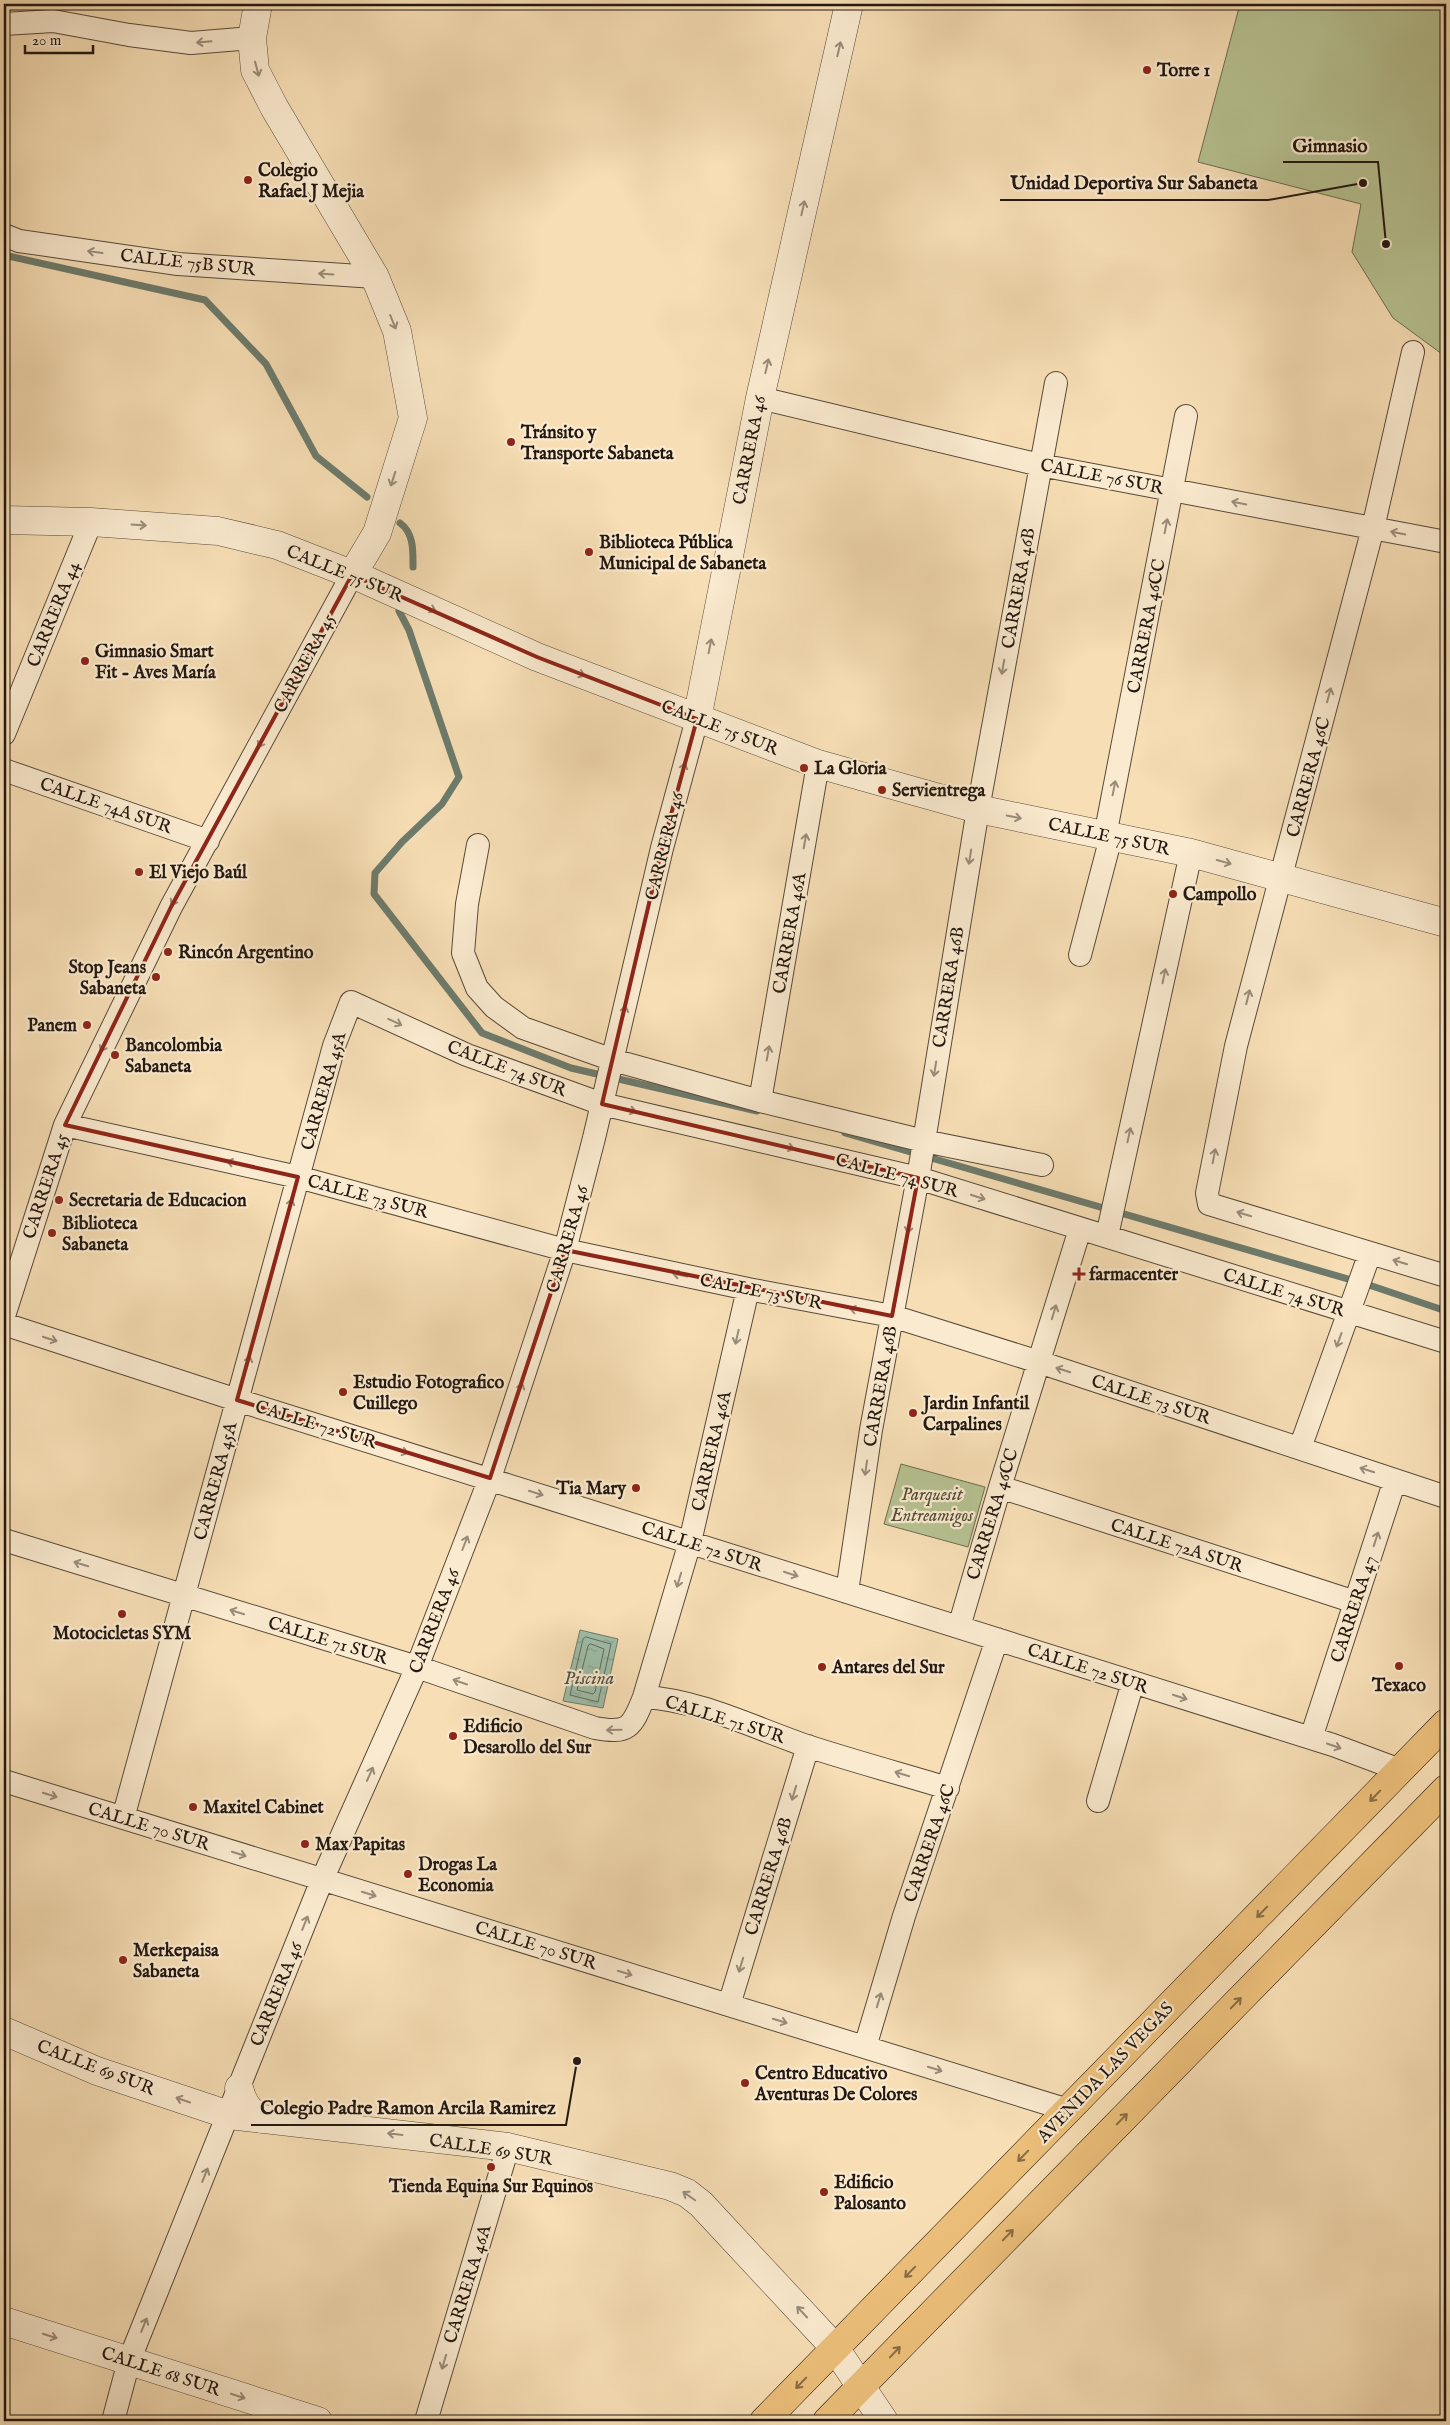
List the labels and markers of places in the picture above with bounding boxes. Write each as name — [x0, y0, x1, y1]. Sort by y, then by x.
place label: Torre 1 — [1156, 60, 1211, 83]
marker: Torre 1 — [1141, 64, 1153, 76]
callout: Gimnasio — [1283, 128, 1378, 162]
place label: Colegio Rafael J Mejia — [258, 160, 365, 204]
callout: Unidad Deportiva Sur Sabaneta — [1000, 166, 1268, 200]
marker: Colegio Rafael J Mejia — [242, 174, 254, 186]
place label: Tránsito y Transporte Sabaneta — [520, 422, 675, 466]
marker: Tránsito y Transporte Sabaneta — [505, 436, 517, 448]
place label: Biblioteca Pública Municipal de Sabaneta — [599, 532, 768, 576]
marker: Biblioteca Pública Municipal de Sabaneta — [583, 546, 595, 558]
place label: Gimnasio Smart Fit - Aves María — [95, 641, 217, 685]
marker: Gimnasio Smart Fit - Aves María — [79, 655, 91, 667]
place label: La Gloria — [814, 758, 888, 781]
marker: La Gloria — [798, 762, 810, 774]
place label: Servientrega — [892, 780, 986, 803]
marker: Servientrega — [876, 784, 888, 796]
place label: El Viejo Baúl — [149, 862, 248, 885]
marker: El Viejo Baúl — [133, 866, 145, 878]
place label: Campollo — [1183, 884, 1257, 907]
marker: Campollo — [1167, 888, 1179, 900]
place label: Rincón Argentino — [178, 942, 314, 965]
marker: Rincón Argentino — [162, 946, 174, 958]
place label: Stop Jeans Sabaneta — [68, 957, 147, 1001]
marker: Stop Jeans Sabaneta — [150, 971, 162, 983]
place label: Panem — [27, 1015, 77, 1038]
marker: Panem — [81, 1019, 93, 1031]
place label: Bancolombia Sabaneta — [125, 1035, 223, 1079]
marker: Bancolombia Sabaneta — [109, 1049, 121, 1061]
place label: Secretaria de Educacion — [69, 1190, 247, 1213]
marker: Secretaria de Educacion — [53, 1194, 65, 1206]
place label: Biblioteca Sabaneta — [62, 1213, 139, 1257]
marker: Biblioteca Sabaneta — [46, 1227, 58, 1239]
place label: farmacenter — [1089, 1264, 1179, 1287]
marker: farmacenter — [1073, 1268, 1085, 1280]
place label: Estudio Fotografico Cuillego — [353, 1372, 504, 1416]
marker: Estudio Fotografico Cuillego — [337, 1386, 349, 1398]
place label: Jardin Infantil Carpalines — [921, 1393, 1030, 1437]
marker: Jardin Infantil Carpalines — [907, 1407, 919, 1419]
place label: Tia Mary — [555, 1478, 627, 1501]
marker: Tia Mary — [630, 1482, 642, 1494]
marker: Motocicletas SYM — [116, 1608, 128, 1620]
place label: Motocicletas SYM — [53, 1623, 191, 1646]
place label: Antares del Sur — [831, 1657, 945, 1680]
marker: Texaco — [1393, 1660, 1405, 1672]
marker: Antares del Sur — [816, 1661, 828, 1673]
place label: Texaco — [1371, 1675, 1426, 1698]
place label: Edificio Desarollo del Sur — [463, 1716, 592, 1760]
marker: Edificio Desarollo del Sur — [447, 1730, 459, 1742]
place label: Maxitel Cabinet — [203, 1797, 324, 1820]
marker: Maxitel Cabinet — [187, 1801, 199, 1813]
place label: Max Papitas — [315, 1834, 406, 1857]
marker: Max Papitas — [299, 1838, 311, 1850]
place label: Drogas La Economia — [418, 1854, 498, 1898]
marker: Drogas La Economia — [402, 1868, 414, 1880]
place label: Merkepaisa Sabaneta — [133, 1940, 220, 1984]
marker: Merkepaisa Sabaneta — [117, 1954, 129, 1966]
place label: Centro Educativo Aventuras De Colores — [754, 2063, 918, 2107]
marker: Centro Educativo Aventuras De Colores — [739, 2077, 751, 2089]
callout: Colegio Padre Ramon Arcila Ramirez — [251, 2091, 566, 2125]
marker: Tienda Equina Sur Equinos — [485, 2161, 497, 2173]
place label: Edificio Palosanto — [834, 2172, 906, 2216]
place label: Tienda Equina Sur Equinos — [388, 2176, 594, 2199]
marker: Edificio Palosanto — [818, 2186, 830, 2198]

